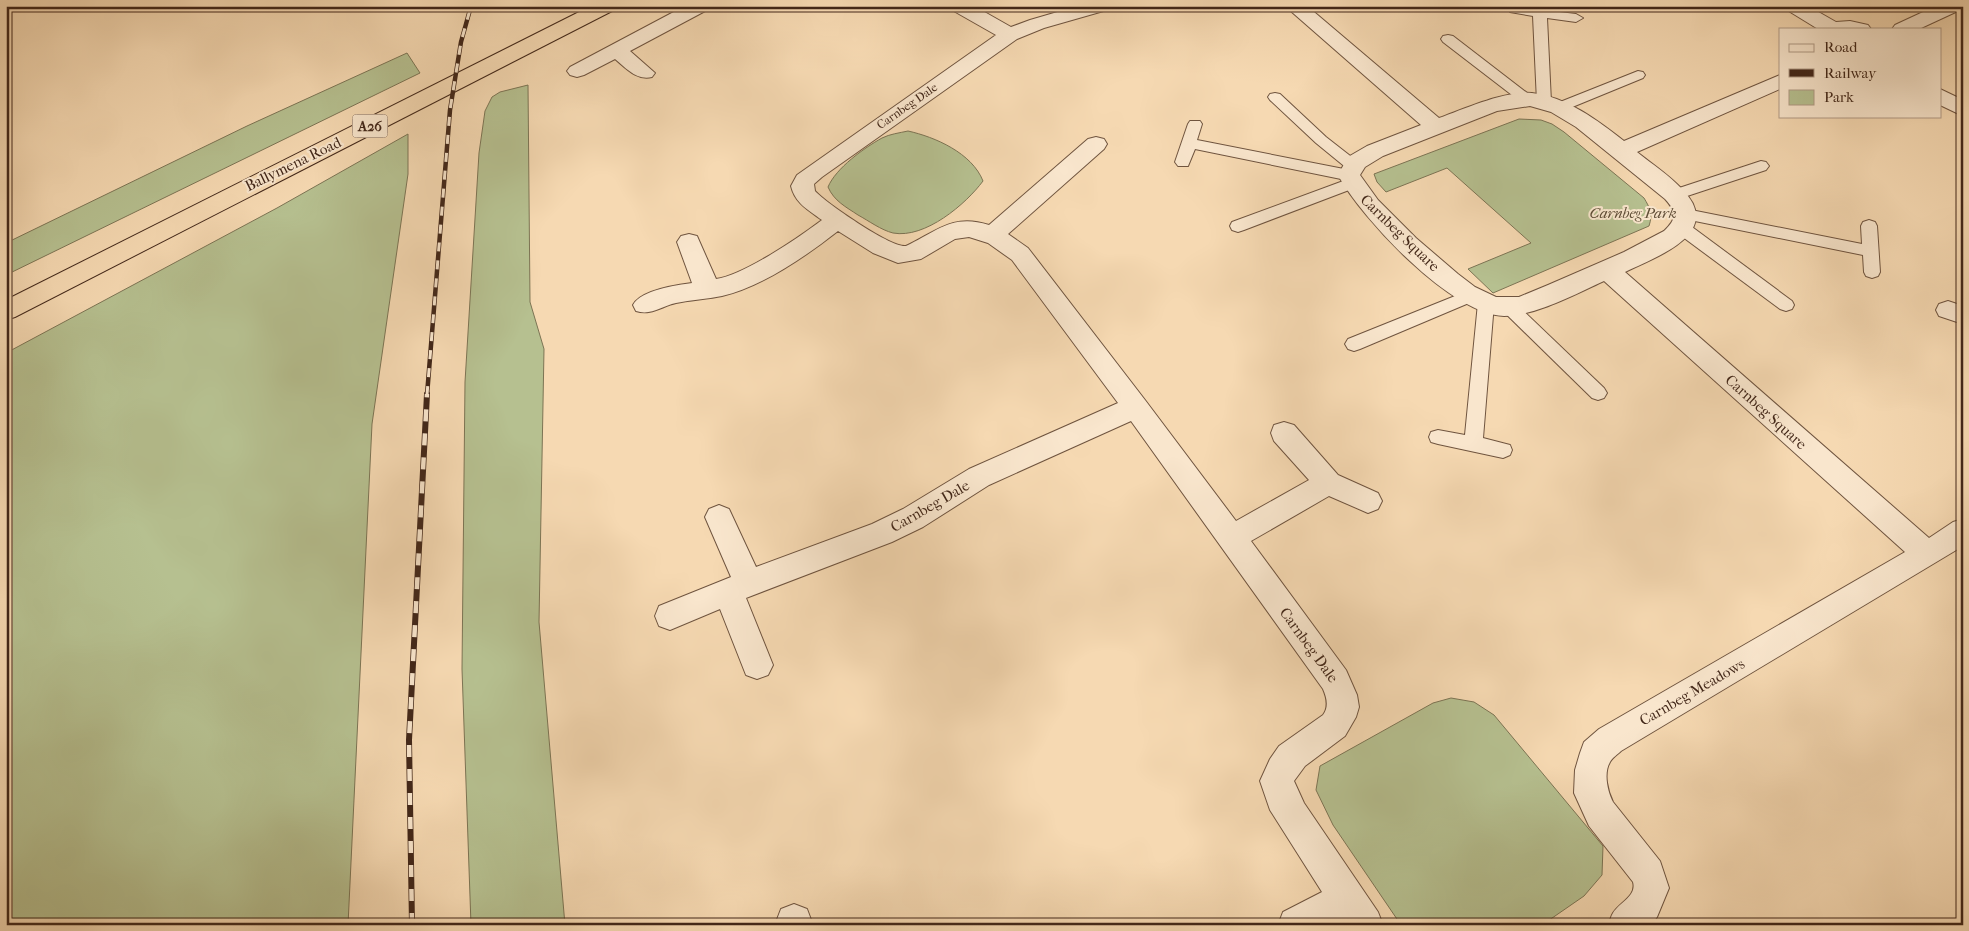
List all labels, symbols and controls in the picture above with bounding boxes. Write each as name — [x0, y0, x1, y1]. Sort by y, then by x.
legend — [1779, 28, 1942, 118]
text: Road — [1824, 38, 1858, 56]
text: Railway — [1824, 64, 1877, 82]
street label: Carnbeg Dale — [874, 80, 940, 132]
text: Park — [1824, 88, 1854, 106]
road number: A26 — [352, 114, 388, 138]
street label: Ballymena Road — [242, 133, 345, 195]
street label: Carnbeg Square — [1357, 191, 1444, 276]
park label: Carnbeg Park — [1589, 204, 1677, 222]
street label: Carnbeg Square — [1722, 371, 1811, 454]
street label: Carnbeg Dale — [887, 476, 973, 536]
street label: Carnbeg Dale — [1276, 604, 1343, 687]
street label: Carnbeg Meadows — [1636, 654, 1748, 729]

